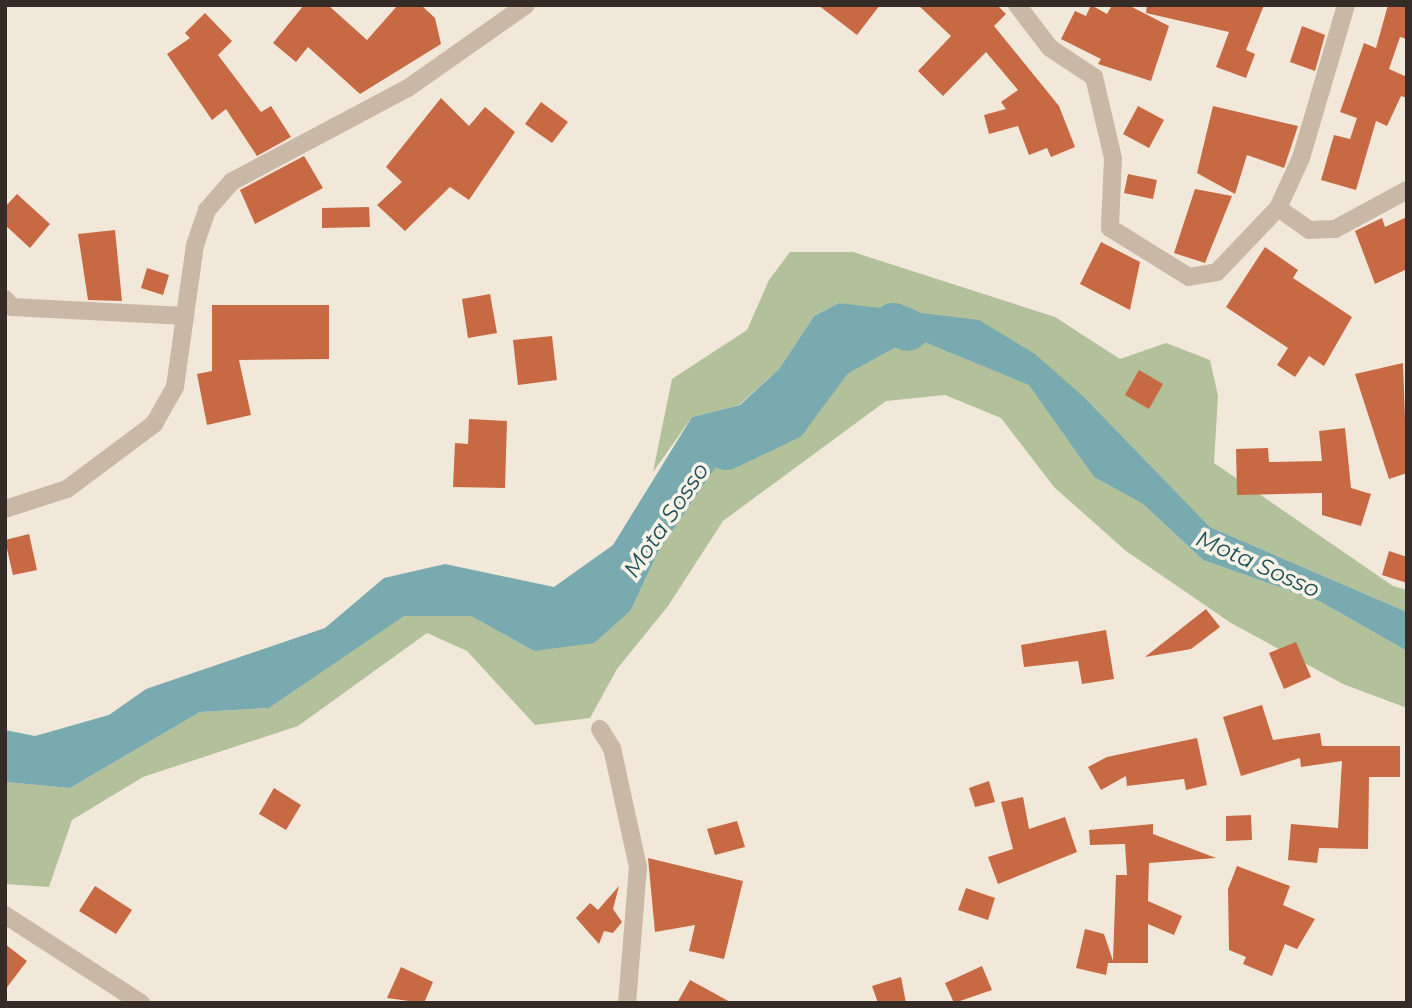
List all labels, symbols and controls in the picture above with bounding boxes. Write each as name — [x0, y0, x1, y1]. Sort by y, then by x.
water label: Mota Sosso — [618, 457, 714, 583]
water label: Mota Sosso — [1192, 524, 1324, 604]

